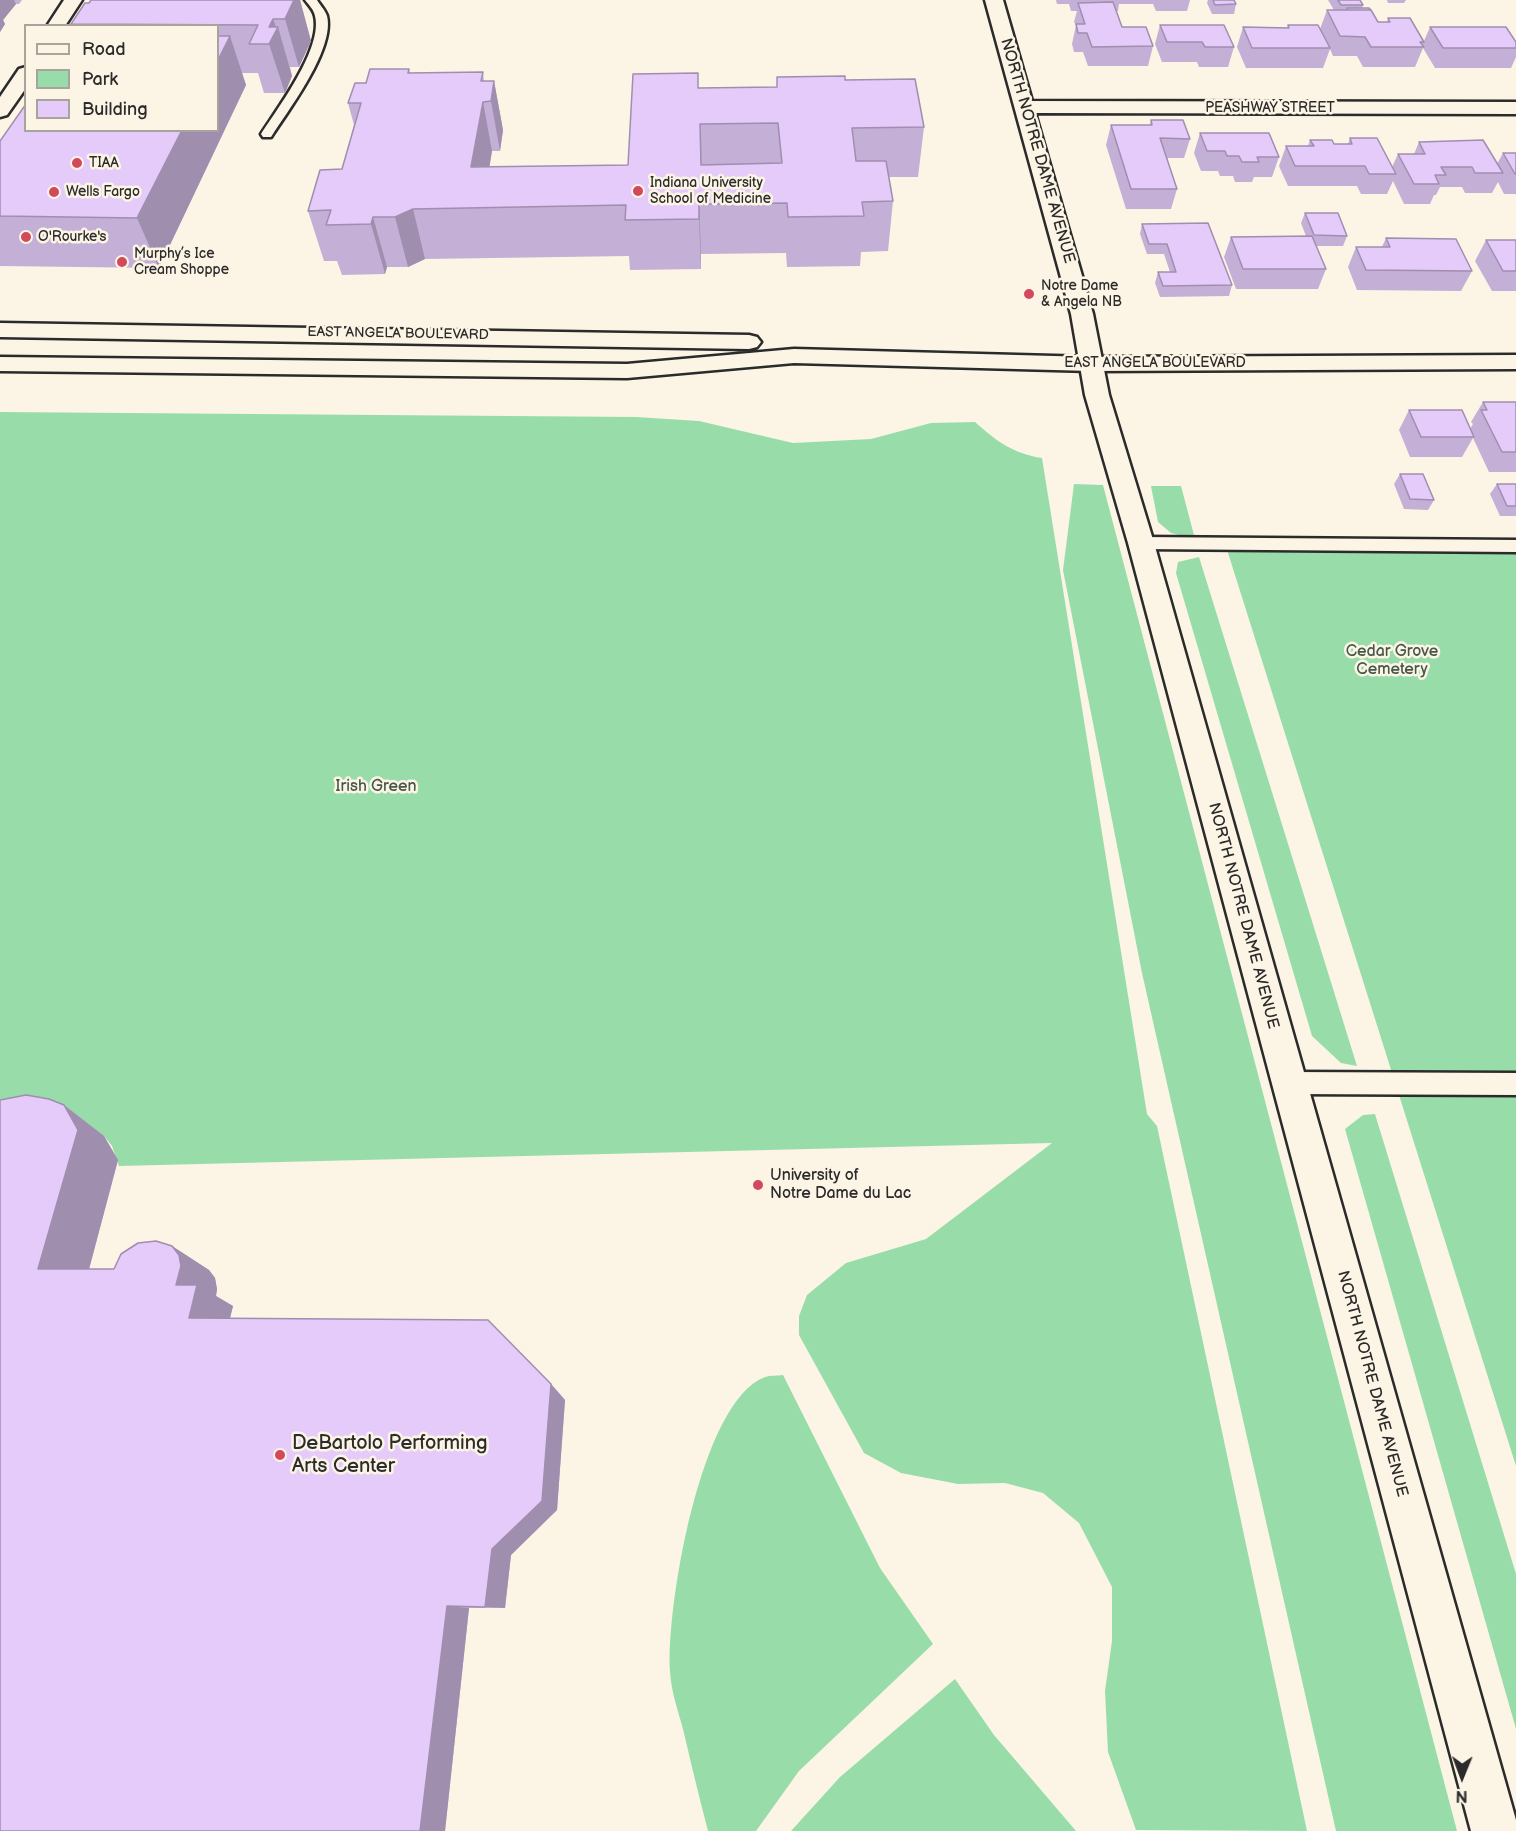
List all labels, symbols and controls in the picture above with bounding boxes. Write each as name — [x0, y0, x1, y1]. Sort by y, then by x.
legend — [24, 24, 219, 132]
street label: NORTH NOTRE DAME AVENUE — [996, 36, 1078, 266]
text: Road — [82, 39, 126, 60]
text: Park — [82, 69, 118, 90]
text: Building — [82, 99, 148, 120]
street label: PEASHWAY STREET — [1205, 100, 1335, 116]
place label: TIAA — [89, 155, 119, 171]
marker: TIAA — [70, 156, 84, 170]
place label: Indiana University School of Medicine — [650, 175, 771, 208]
place label: Wells Fargo — [66, 184, 140, 200]
marker: Indiana University School of Medicine — [631, 184, 645, 198]
marker: Wells Fargo — [47, 185, 61, 199]
place label: O'Rourke's — [38, 229, 106, 245]
marker: O'Rourke's — [19, 230, 33, 244]
place label: Murphy’s Ice Cream Shoppe — [134, 246, 229, 278]
marker: Murphy’s Ice Cream Shoppe — [115, 255, 129, 269]
place label: Notre Dame & Angela NB — [1041, 278, 1122, 310]
marker: Notre Dame & Angela NB — [1022, 287, 1036, 301]
street label: EAST ANGELA BOULEVARD — [307, 324, 489, 344]
street label: EAST ANGELA BOULEVARD — [1064, 355, 1246, 371]
park label: Cedar Grove Cemetery — [1346, 642, 1438, 680]
park label: Irish Green — [335, 777, 417, 797]
street label: NORTH NOTRE DAME AVENUE — [1204, 801, 1282, 1031]
place label: University of Notre Dame du Lac — [770, 1166, 911, 1204]
marker: University of Notre Dame du Lac — [751, 1178, 765, 1192]
street label: NORTH NOTRE DAME AVENUE — [1333, 1269, 1411, 1499]
place label: DeBartolo Performing Arts Center — [292, 1432, 487, 1479]
marker: DeBartolo Performing Arts Center — [273, 1448, 287, 1462]
north arrow — [1432, 1747, 1492, 1807]
text: N — [1455, 1786, 1468, 1805]

